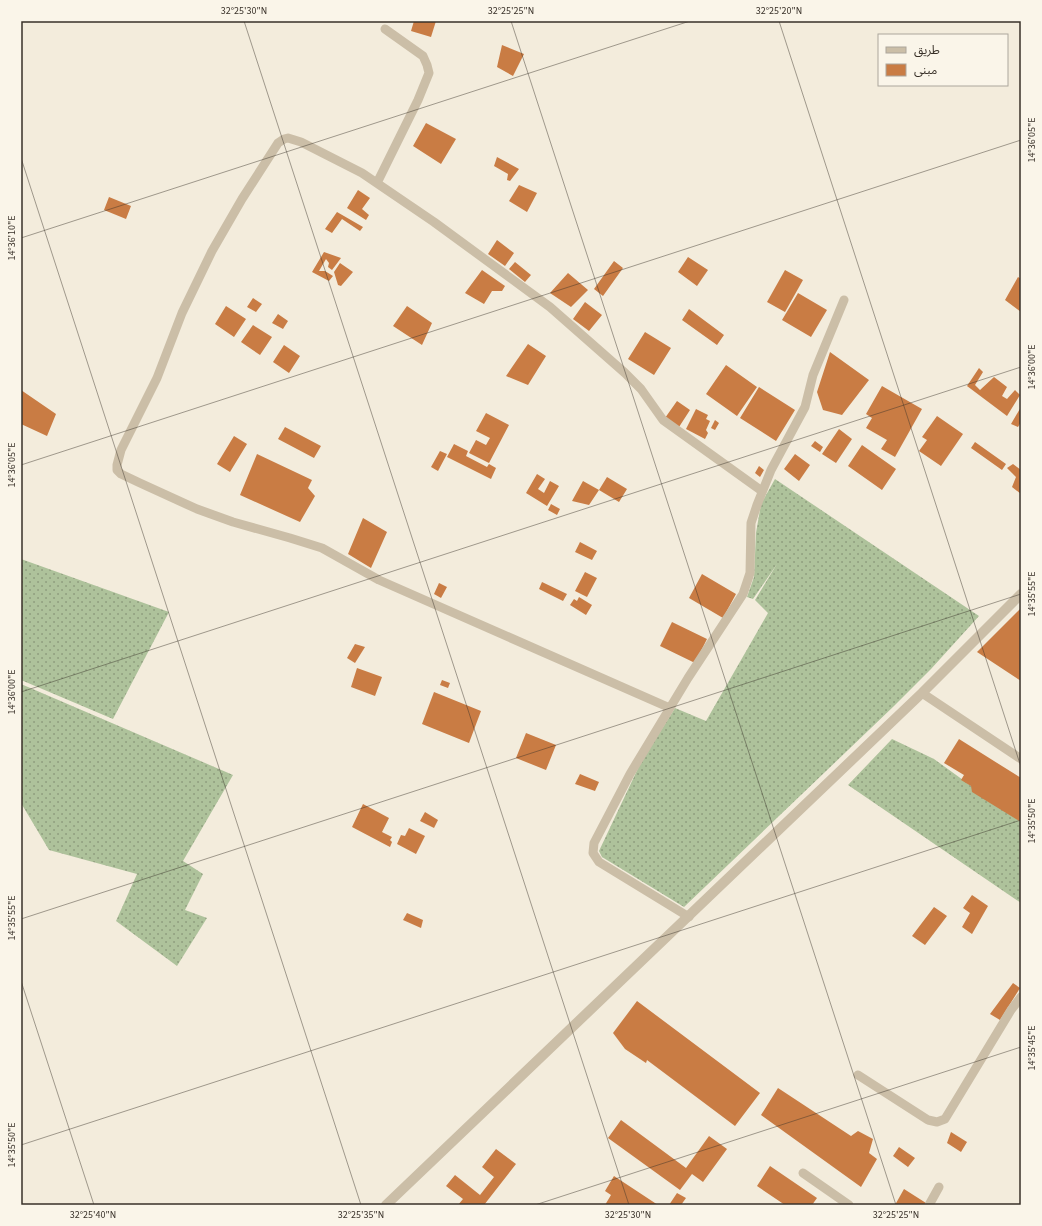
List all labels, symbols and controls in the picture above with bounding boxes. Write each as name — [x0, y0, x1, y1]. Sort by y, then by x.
text: 32°25'30"N — [221, 4, 267, 18]
text: 32°25'25"N — [488, 4, 534, 18]
text: 32°25'20"N — [756, 4, 802, 18]
legend — [878, 34, 1008, 86]
text: طريق — [914, 42, 940, 59]
text: مبنى — [914, 62, 937, 79]
text: 14°36'05"E — [1025, 117, 1039, 163]
text: 14°36'10"E — [5, 215, 19, 261]
text: 14°36'00"E — [1025, 344, 1039, 390]
text: 14°36'05"E — [5, 442, 19, 488]
text: 14°35'55"E — [1025, 571, 1039, 617]
text: 14°36'00"E — [5, 669, 19, 715]
text: 14°35'50"E — [1025, 798, 1039, 844]
text: 14°35'55"E — [5, 895, 19, 941]
text: 14°35'45"E — [1025, 1025, 1039, 1071]
text: 14°35'50"E — [5, 1122, 19, 1168]
text: 32°25'40"N — [70, 1208, 116, 1222]
text: 32°25'35"N — [338, 1208, 384, 1222]
text: 32°25'30"N — [605, 1208, 651, 1222]
text: 32°25'25"N — [873, 1208, 919, 1222]

